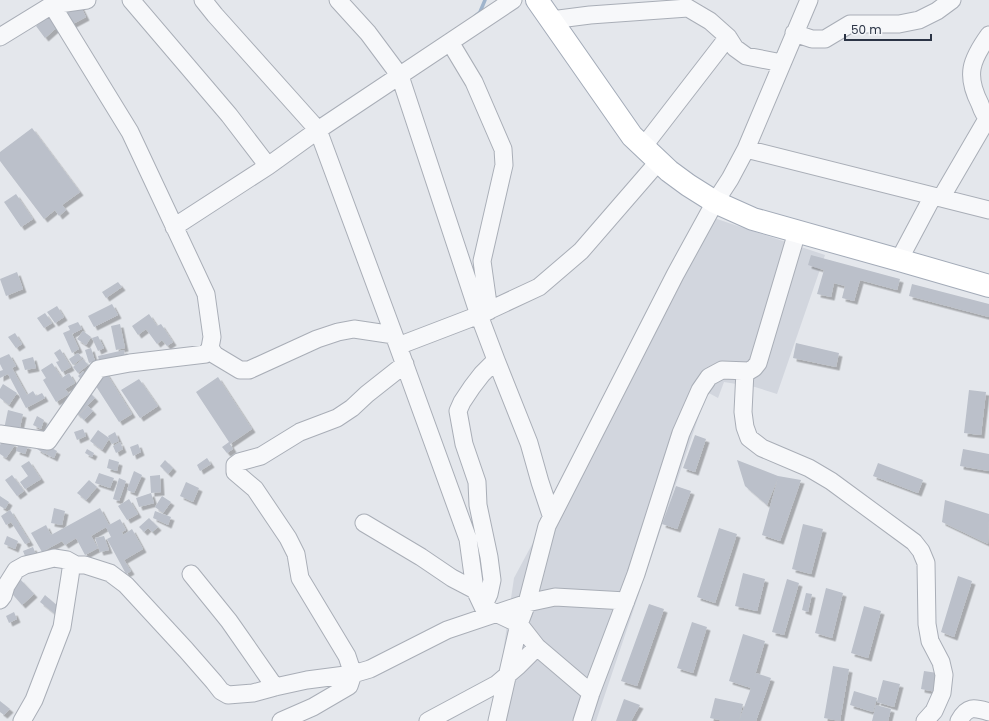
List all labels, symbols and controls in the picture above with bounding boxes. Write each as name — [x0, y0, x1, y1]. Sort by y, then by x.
scale bar — [845, 16, 931, 42]
text: 50 m — [851, 21, 882, 38]

